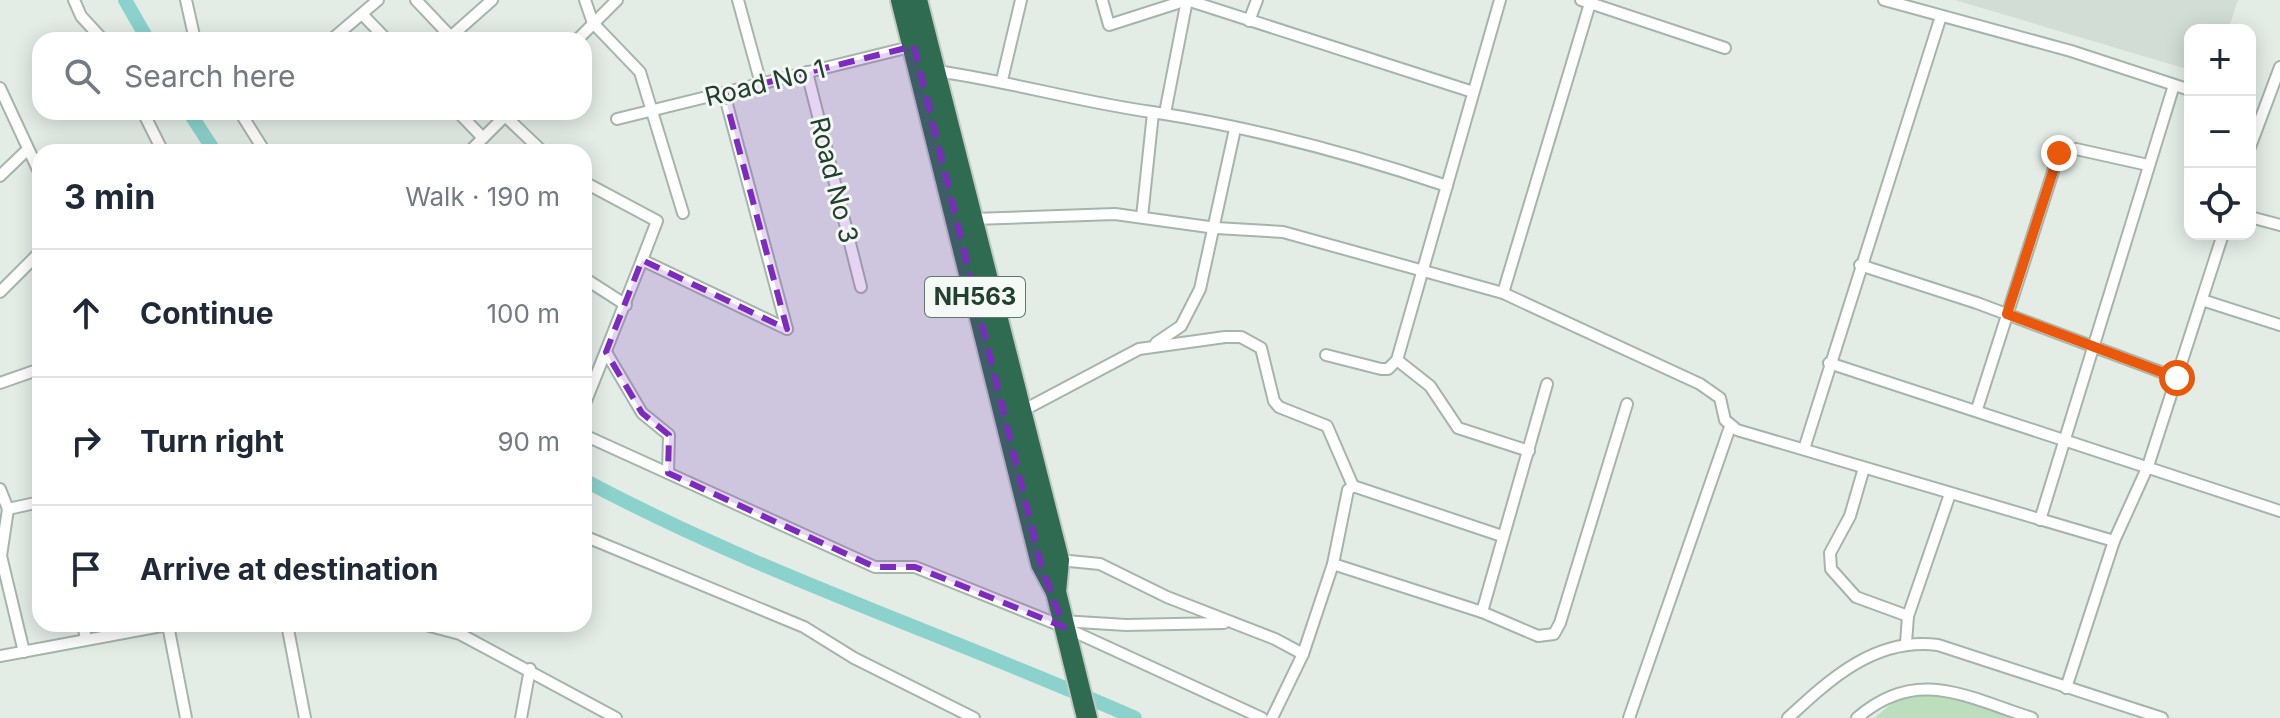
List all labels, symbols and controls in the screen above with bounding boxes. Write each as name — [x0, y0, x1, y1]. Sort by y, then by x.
map controls — [2184, 24, 2256, 240]
button: + — [2184, 24, 2256, 96]
search box — [32, 32, 592, 120]
street label: Road No 1 — [701, 53, 828, 112]
icon: search — [60, 54, 104, 98]
text: Search here — [124, 58, 296, 94]
button: − — [2184, 96, 2256, 168]
street label: Road No 3 — [804, 114, 865, 246]
route end — [2041, 135, 2077, 171]
button: locate — [2184, 168, 2256, 240]
text: 3 min — [64, 176, 155, 217]
text: Walk · 190 m — [405, 181, 560, 212]
road number: NH563 — [925, 277, 1025, 317]
icon: ahead — [64, 291, 108, 335]
text: Continue — [140, 295, 274, 331]
text: 100 m — [487, 298, 560, 329]
route start — [2159, 360, 2195, 396]
icon: right — [64, 419, 108, 463]
text: Turn right — [140, 423, 284, 459]
text: 90 m — [497, 426, 560, 457]
icon: arrive — [64, 547, 108, 591]
text: Arrive at destination — [140, 551, 438, 587]

